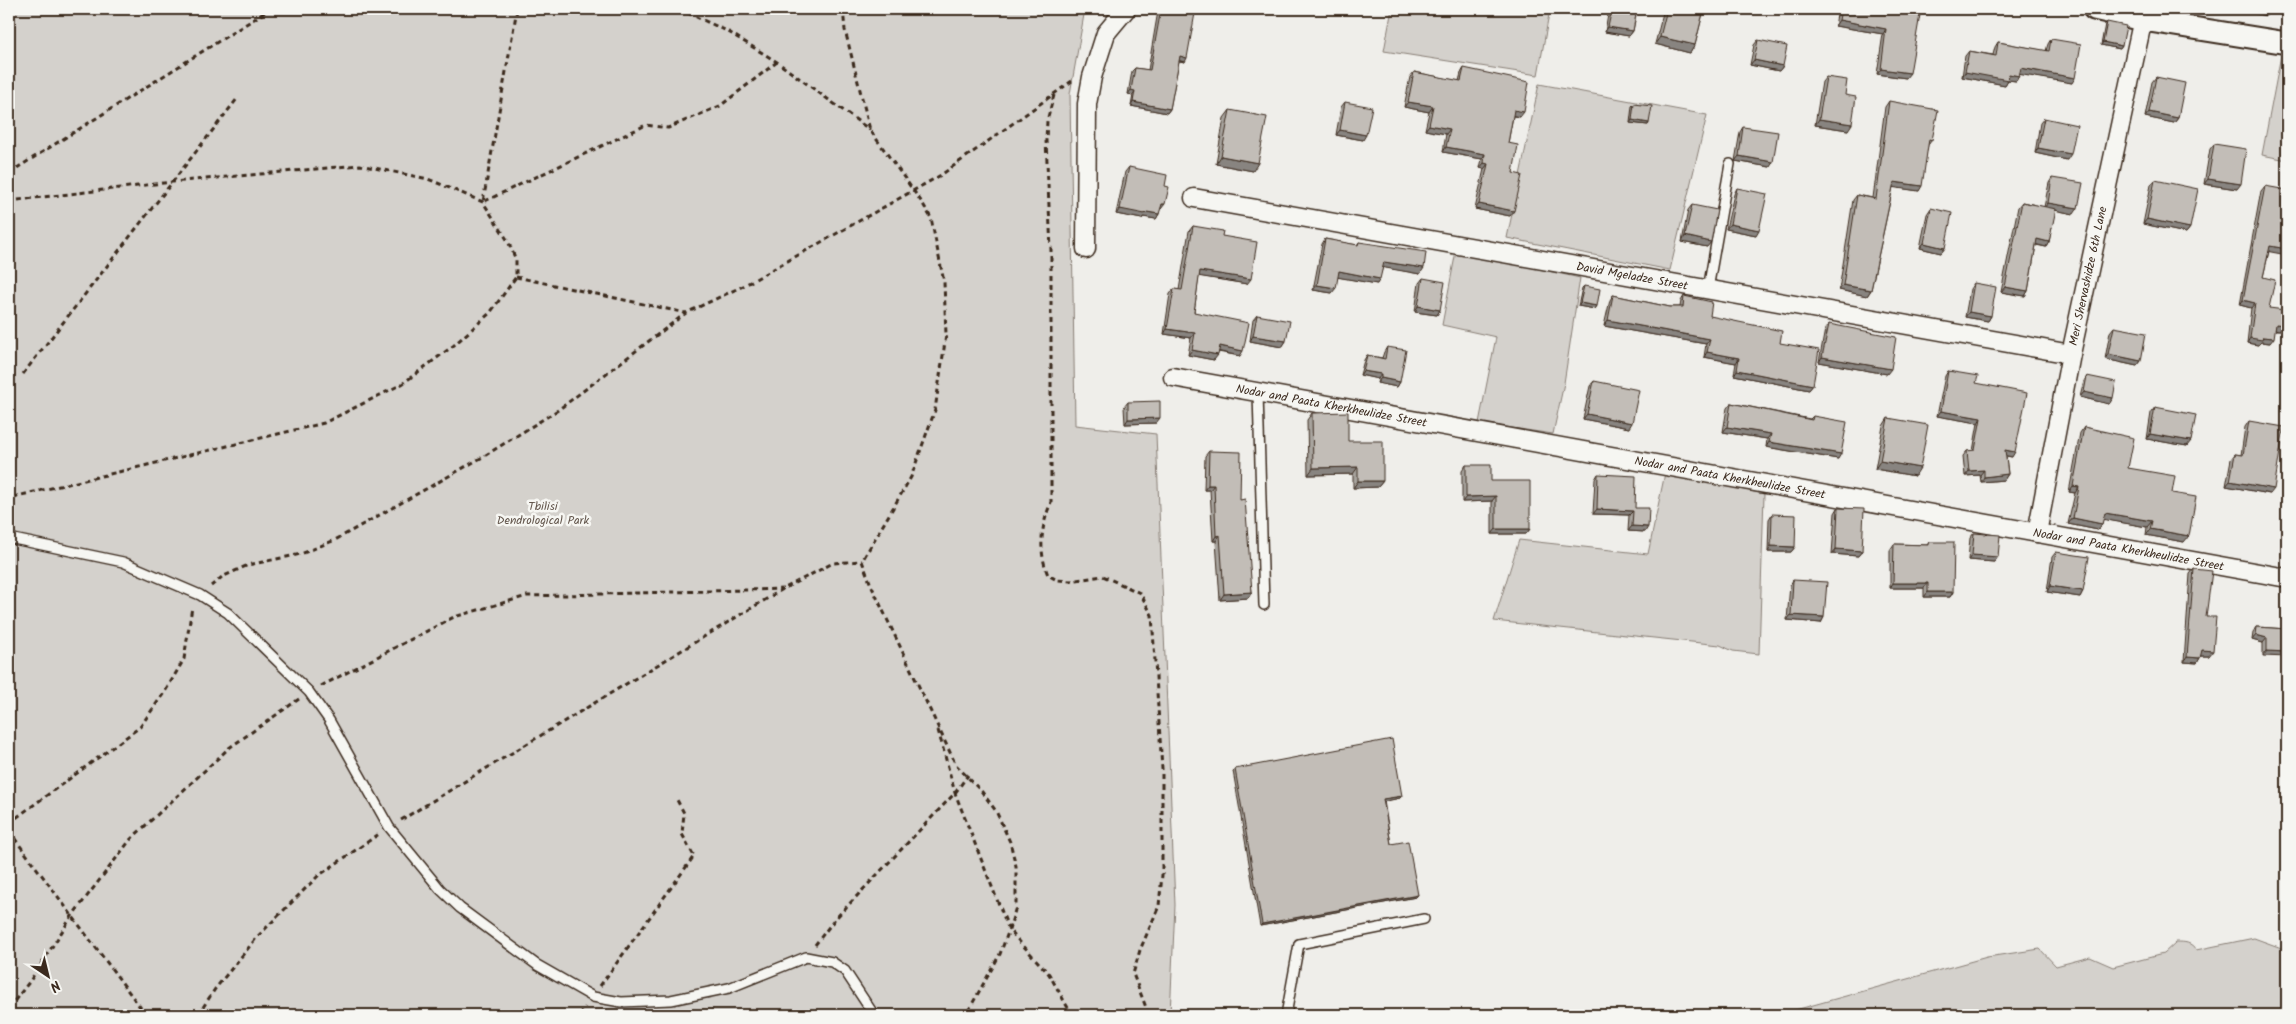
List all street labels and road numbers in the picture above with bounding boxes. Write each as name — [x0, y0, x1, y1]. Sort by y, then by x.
street label: Meri Shervashidze 6th Lane — [2064, 204, 2112, 347]
street label: David Mgeladze Street — [1575, 257, 1690, 295]
street label: Nodar and Paata Kherkheulidze Street — [1234, 379, 1429, 432]
street label: Nodar and Paata Kherkheulidze Street — [1633, 451, 1827, 504]
street label: Nodar and Paata Kherkheulidze Street — [2032, 523, 2226, 576]

